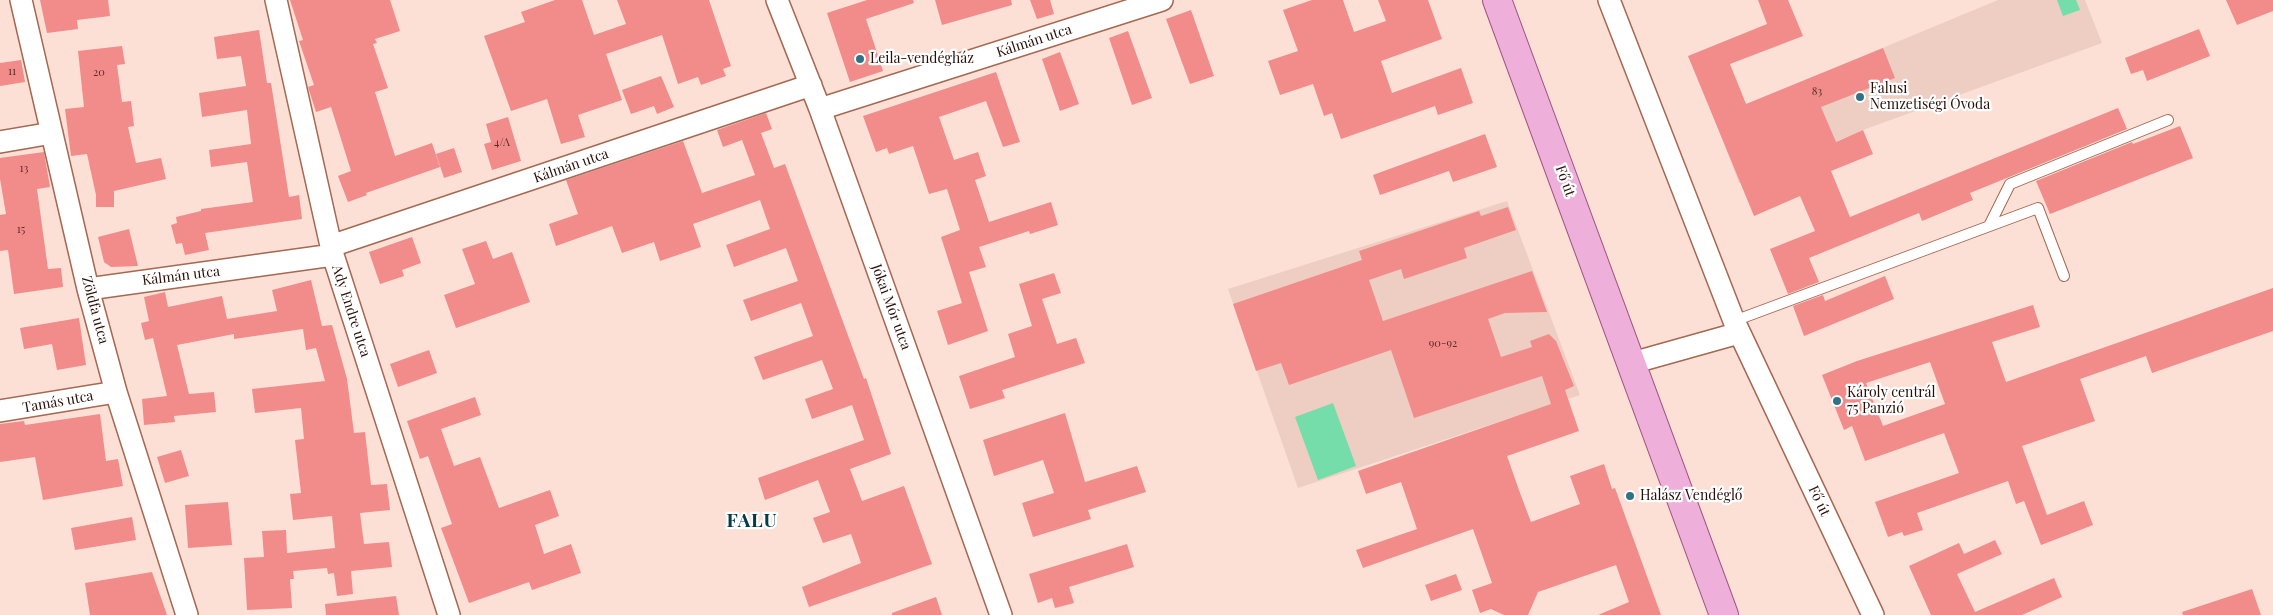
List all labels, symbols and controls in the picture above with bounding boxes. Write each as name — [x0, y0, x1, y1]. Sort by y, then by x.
street label: Kálmán utca — [994, 21, 1074, 61]
place label: Leila-vendégház — [870, 51, 974, 67]
marker: Leila-vendégház — [854, 53, 866, 65]
house number: 11 — [8, 65, 16, 79]
house number: 20 — [93, 66, 105, 80]
place label: Falusi Nemzetiségi Óvoda — [1870, 81, 1990, 114]
house number: 83 — [1812, 85, 1822, 99]
marker: Falusi Nemzetiségi Óvoda — [1854, 91, 1866, 103]
house number: 4/A — [494, 136, 510, 150]
street label: Kálmán utca — [531, 145, 611, 187]
house number: 13 — [20, 162, 28, 176]
street label: Fő út — [1552, 163, 1578, 199]
house number: 15 — [17, 223, 25, 237]
street label: Jókai Mór utca — [868, 262, 914, 352]
street label: Kálmán utca — [141, 263, 221, 289]
street label: Ady Endre utca — [328, 263, 374, 359]
street label: Zöldfa utca — [78, 274, 112, 346]
house number: 90-92 — [1429, 337, 1457, 351]
place label: Károly centrál 75 Panzió — [1847, 385, 1936, 418]
street label: Tamás utca — [21, 388, 95, 416]
marker: Károly centrál 75 Panzió — [1831, 395, 1843, 407]
street label: Fő út — [1805, 483, 1833, 519]
place label: Halász Vendéglő — [1640, 488, 1742, 504]
marker: Halász Vendéglő — [1624, 490, 1636, 502]
district label: FALU — [726, 510, 778, 532]

